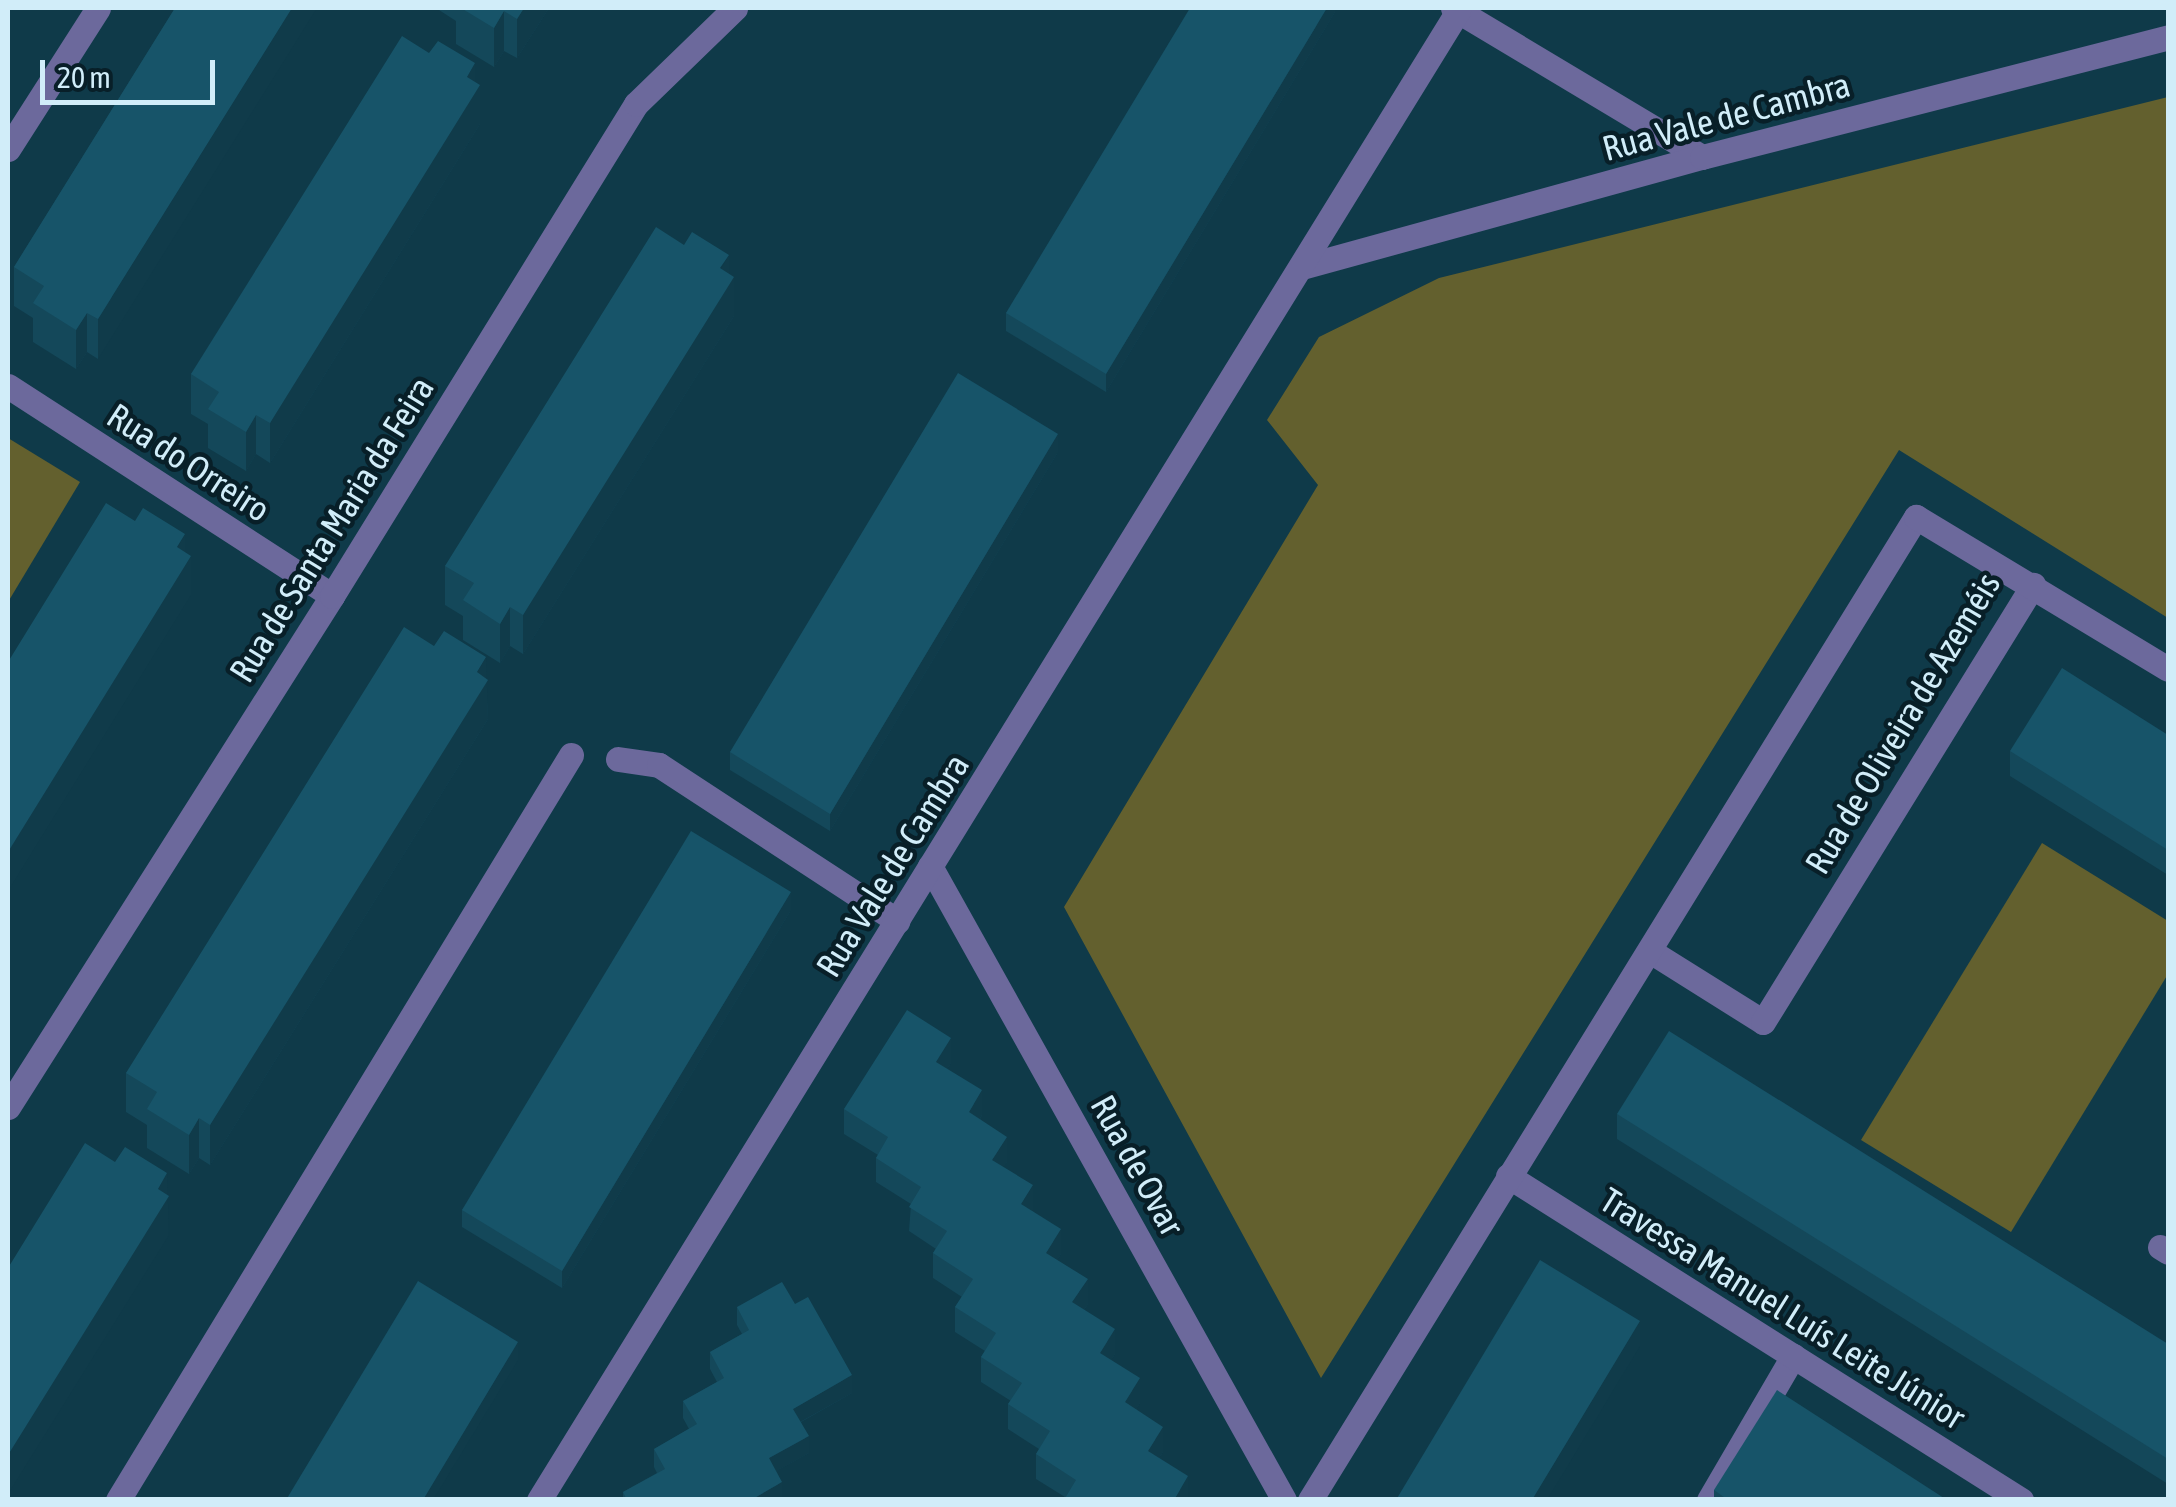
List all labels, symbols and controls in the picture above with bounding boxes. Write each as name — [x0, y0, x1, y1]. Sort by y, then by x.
scale bar — [45, 40, 220, 102]
text: 20 m — [57, 60, 111, 94]
street label: Rua Vale de Cambra — [1598, 63, 1854, 169]
street label: Rua de Santa Maria da Feira — [220, 369, 442, 689]
street label: Rua do Orreiro — [100, 394, 278, 530]
street label: Rua de Oliveira de Azeméis — [1796, 565, 2008, 881]
street label: Rua Vale de Cambra — [807, 746, 977, 984]
street label: Rua de Ovar — [1082, 1088, 1194, 1242]
street label: Travessa Manuel Luís Leite Júnior — [1593, 1178, 1973, 1438]

